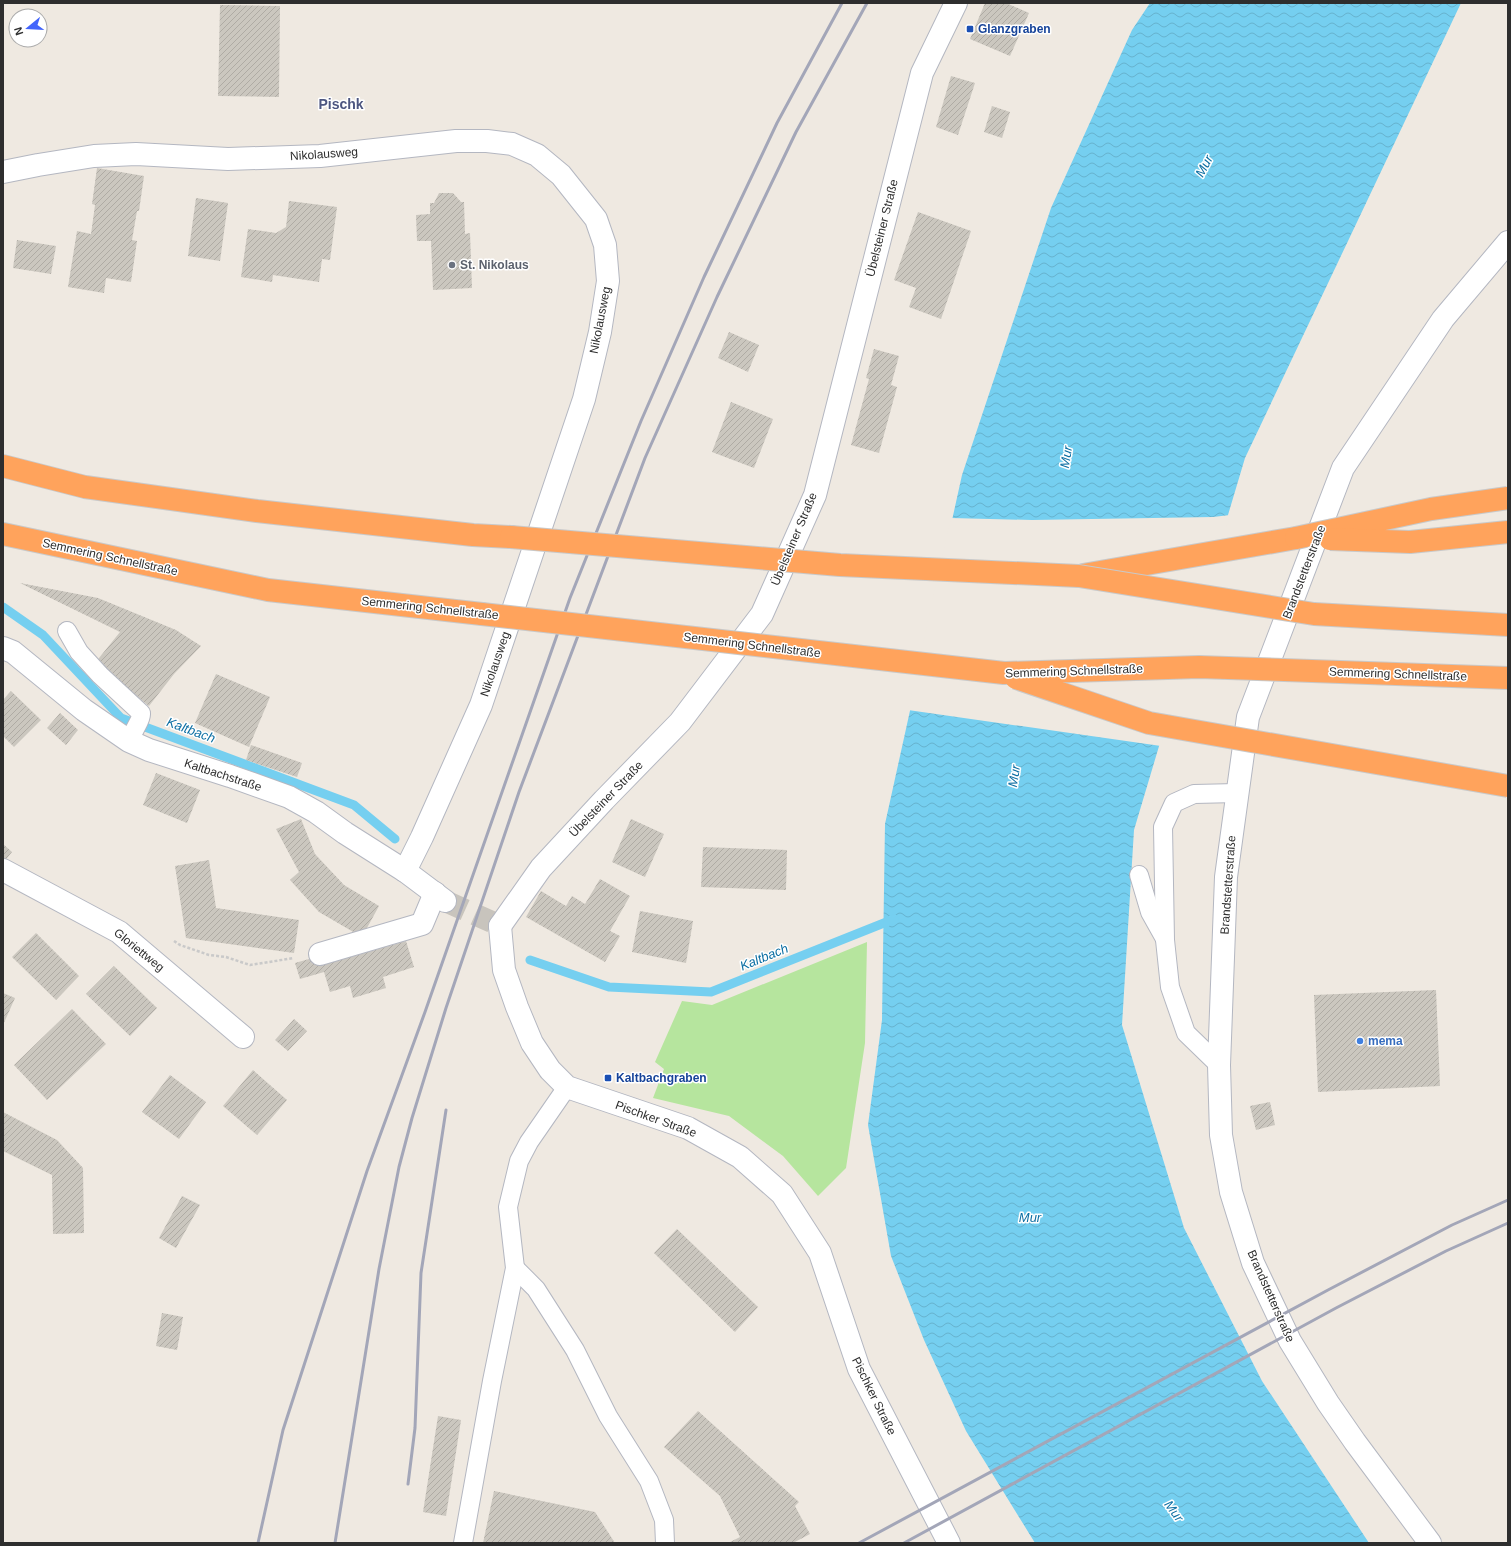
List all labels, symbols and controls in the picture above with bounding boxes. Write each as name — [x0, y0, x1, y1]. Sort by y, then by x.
north arrow — [8, 8, 48, 48]
place label: Glanzgraben — [978, 22, 1051, 36]
marker: Glanzgraben — [965, 24, 975, 34]
text: N — [12, 25, 25, 37]
district label: Pischk — [318, 96, 364, 112]
street label: Nikolausweg — [290, 145, 358, 163]
water label: Mur — [1192, 152, 1216, 179]
street label: Übelsteiner Straße — [863, 177, 901, 278]
place label: St. Nikolaus — [460, 258, 529, 272]
marker: St. Nikolaus — [447, 260, 457, 270]
street label: Nikolausweg — [587, 285, 613, 355]
water label: Mur — [1057, 444, 1075, 469]
street label: Übelsteiner Straße — [768, 490, 820, 588]
street label: Brandstetterstraße — [1280, 523, 1328, 621]
street label: Semmering Schnellstraße — [41, 536, 179, 578]
street label: Semmering Schnellstraße — [361, 594, 500, 622]
street label: Nikolausweg — [477, 630, 513, 698]
street label: Semmering Schnellstraße — [683, 630, 822, 660]
street label: Semmering Schnellstraße — [1005, 662, 1144, 680]
street label: Semmering Schnellstraße — [1329, 665, 1468, 683]
water label: Kaltbach — [165, 714, 217, 746]
street label: Kaltbachstraße — [182, 756, 264, 794]
street label: Übelsteiner Straße — [566, 758, 646, 840]
water label: Mur — [1005, 763, 1023, 788]
street label: Brandstetterstraße — [1218, 835, 1238, 935]
street label: Gloriettweg — [111, 925, 167, 975]
water label: Kaltbach — [738, 941, 790, 973]
place label: mema — [1368, 1034, 1403, 1048]
marker: mema — [1355, 1036, 1365, 1046]
place label: Kaltbachgraben — [616, 1071, 707, 1085]
marker: Kaltbachgraben — [603, 1073, 613, 1083]
street label: Pischker Straße — [614, 1098, 699, 1140]
water label: Mur — [1019, 1210, 1042, 1225]
street label: Brandstetterstraße — [1244, 1248, 1298, 1345]
street label: Pischker Straße — [849, 1355, 899, 1438]
water label: Mur — [1161, 1498, 1187, 1525]

